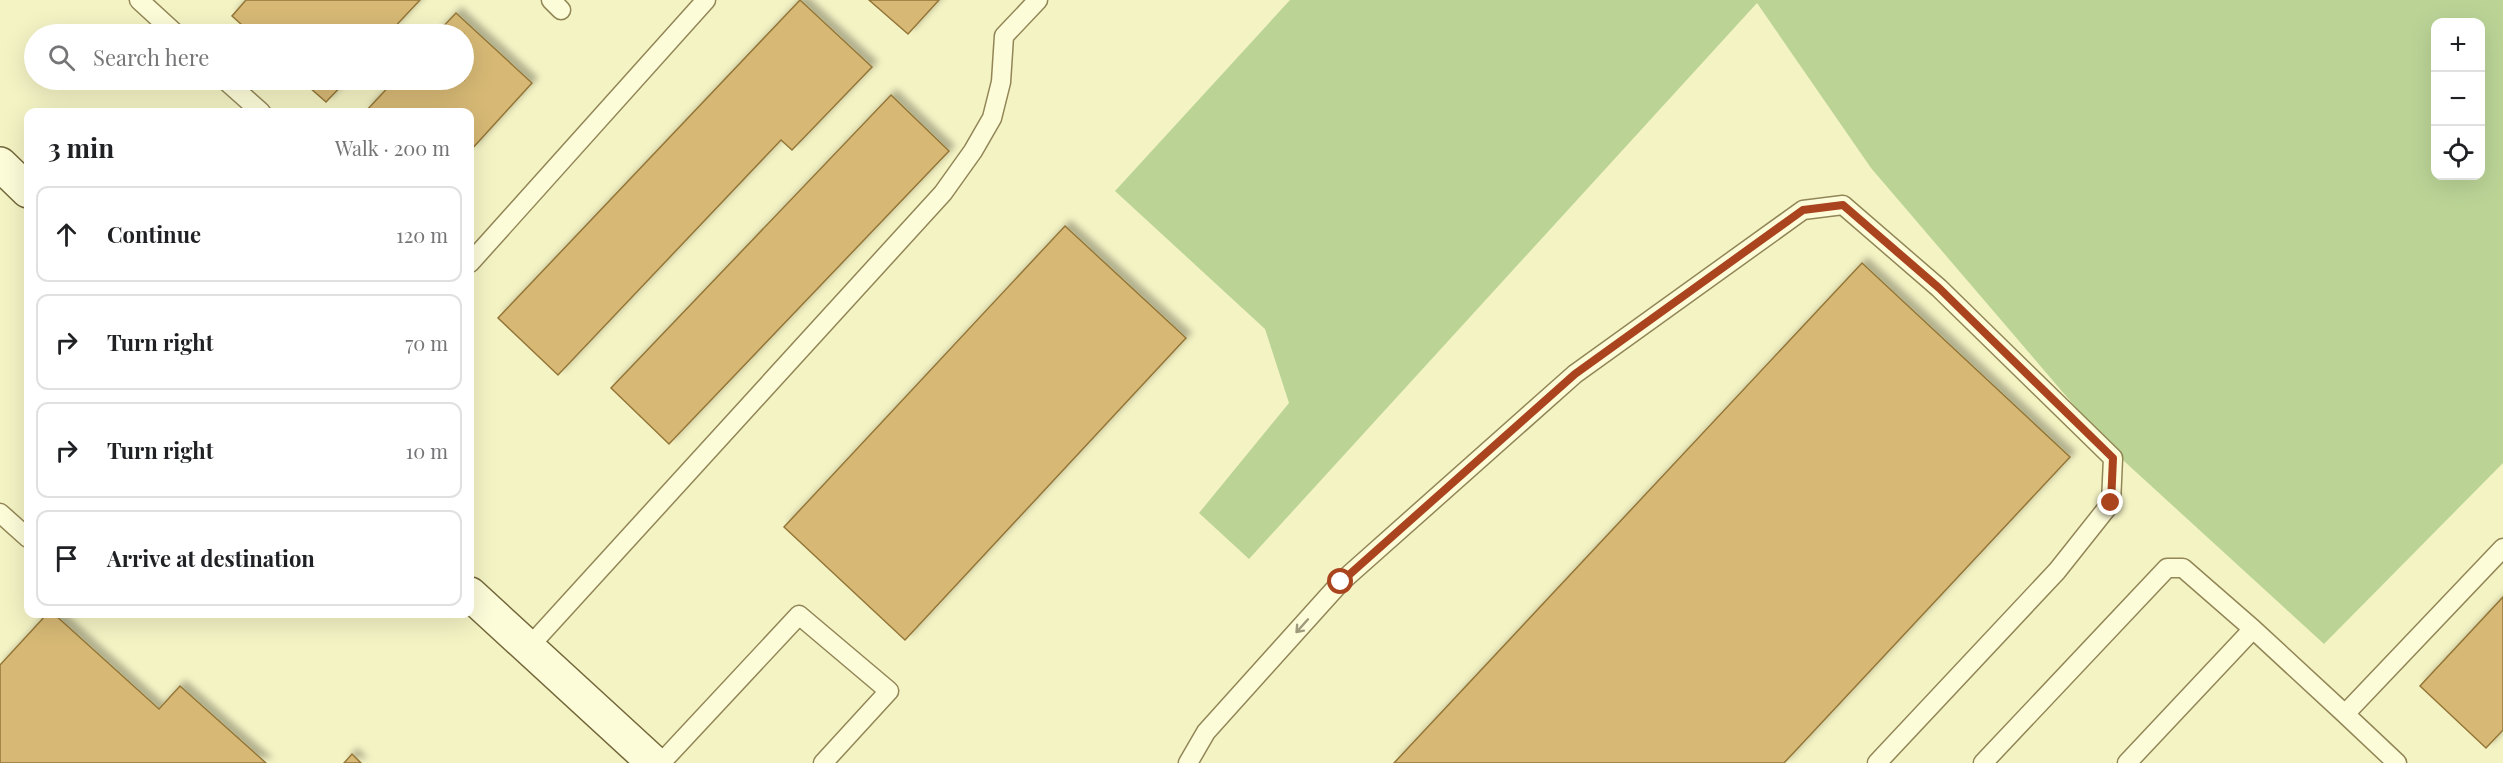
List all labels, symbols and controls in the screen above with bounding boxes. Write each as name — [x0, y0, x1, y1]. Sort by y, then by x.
map controls — [2431, 18, 2485, 180]
button: + — [2431, 18, 2485, 72]
search box — [24, 24, 474, 90]
icon: search — [45, 41, 78, 74]
text: Search here — [93, 42, 209, 72]
button: − — [2431, 72, 2485, 126]
button: locate — [2431, 126, 2485, 180]
text: 3 min — [48, 130, 114, 165]
text: Walk · 200 m — [335, 134, 450, 161]
icon: ahead — [50, 218, 83, 251]
text: Continue — [107, 219, 201, 249]
text: 120 m — [396, 221, 448, 248]
icon: right — [50, 326, 83, 359]
text: Turn right — [107, 327, 213, 357]
text: 70 m — [405, 329, 448, 356]
icon: right — [50, 434, 83, 467]
text: Turn right — [107, 435, 213, 465]
text: 10 m — [406, 437, 448, 464]
route end — [2097, 489, 2123, 515]
icon: arrive — [50, 542, 83, 575]
text: Arrive at destination — [107, 543, 315, 573]
route start — [1327, 568, 1353, 594]
one-way arrow — [1295, 618, 1309, 633]

